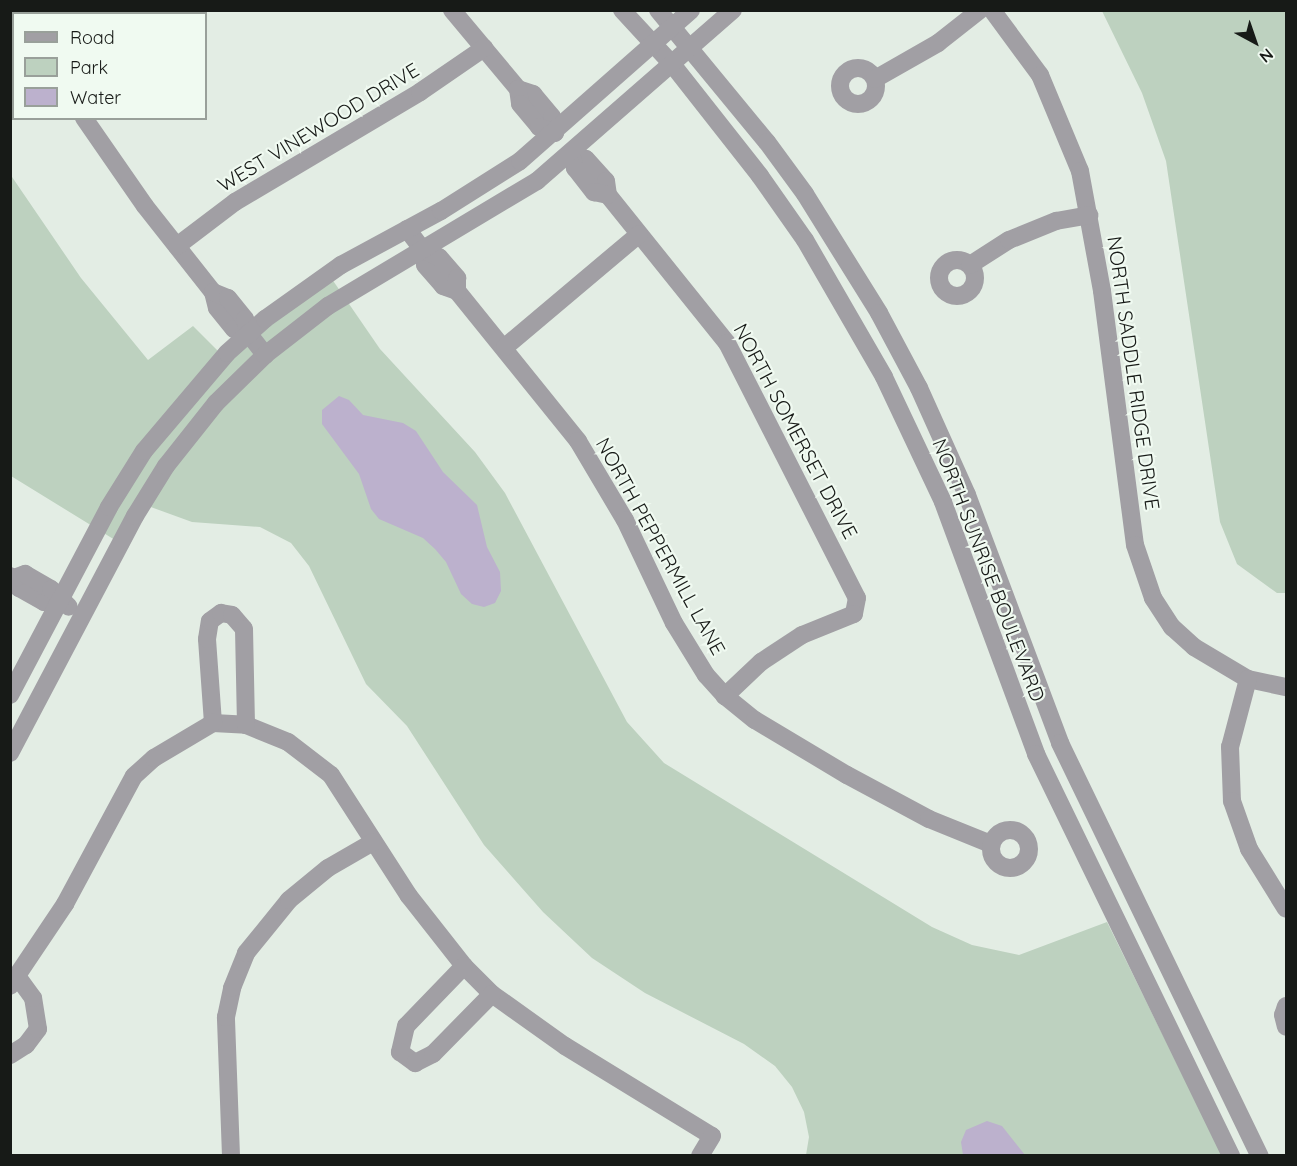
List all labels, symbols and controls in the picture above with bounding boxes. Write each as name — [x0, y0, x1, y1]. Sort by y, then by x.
legend — [12, 12, 207, 120]
north arrow — [1225, 12, 1285, 72]
text: Road — [70, 26, 115, 49]
text: N — [1256, 44, 1278, 67]
text: Park — [70, 56, 108, 79]
street label: WEST VINEWOOD DRIVE — [213, 57, 423, 197]
text: Water — [70, 86, 121, 109]
street label: NORTH SADDLE RIDGE DRIVE — [1103, 235, 1165, 511]
street label: NORTH SOMERSET DRIVE — [729, 319, 863, 543]
street label: NORTH PEPPERMILL LANE — [591, 433, 731, 659]
street label: NORTH SUNRISE BOULEVARD — [928, 435, 1050, 705]

